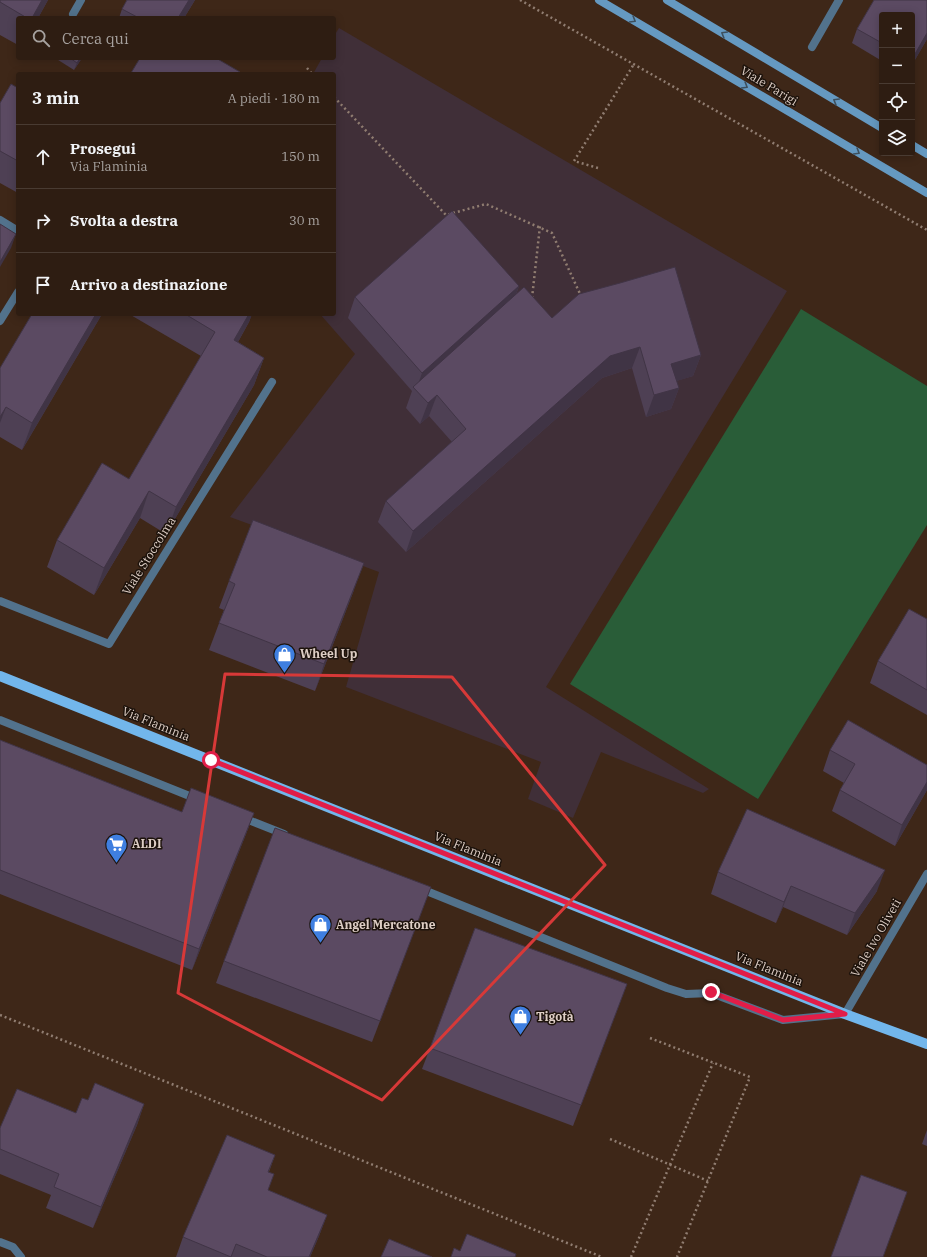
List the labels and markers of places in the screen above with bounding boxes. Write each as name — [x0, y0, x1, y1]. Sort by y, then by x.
shop icon: Wheel Up — [271, 641, 297, 674]
place label: Wheel Up — [300, 646, 358, 661]
supermarket icon: ALDI — [104, 831, 130, 864]
place label: ALDI — [132, 836, 162, 851]
shop icon: Angel Mercatone — [307, 912, 333, 945]
place label: Angel Mercatone — [336, 917, 436, 932]
shop icon: Tigotà — [507, 1004, 533, 1037]
place label: Tigotà — [536, 1009, 574, 1024]

